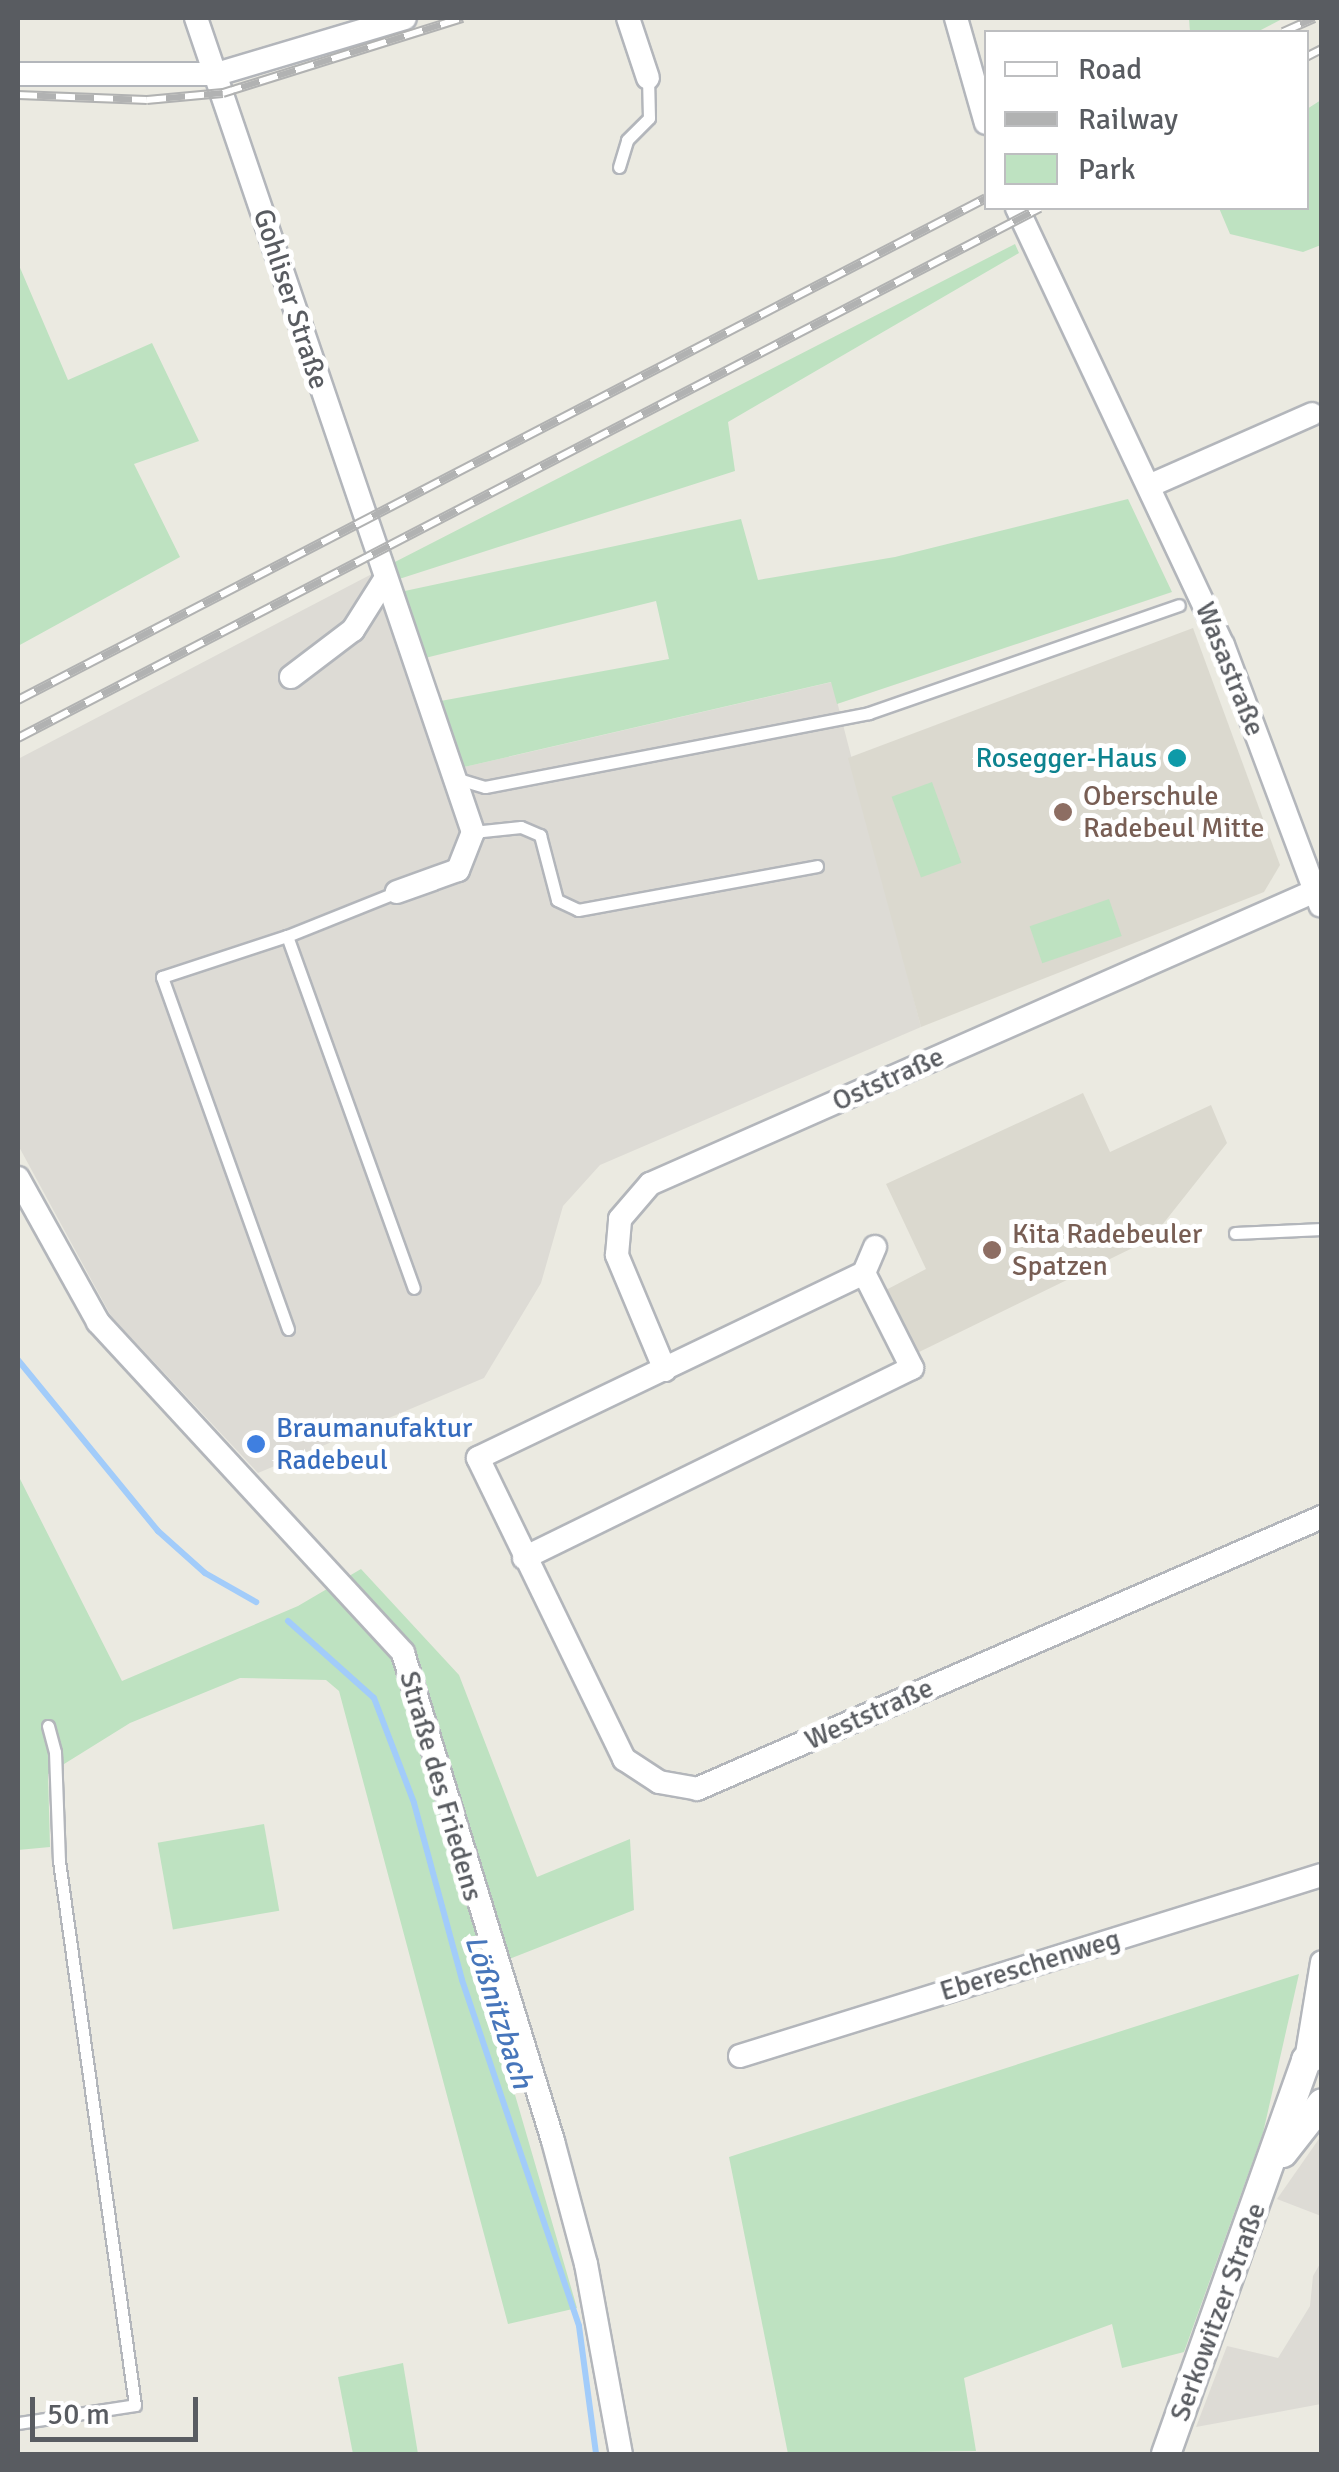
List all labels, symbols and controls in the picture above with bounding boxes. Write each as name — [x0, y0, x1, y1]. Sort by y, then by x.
legend — [984, 30, 1309, 210]
text: Road — [1078, 51, 1142, 88]
text: Railway — [1078, 101, 1178, 138]
text: Park — [1078, 151, 1136, 188]
street label: Gohliser Straße — [246, 205, 336, 393]
street label: Wasastraße — [1188, 597, 1272, 741]
place label: Rosegger-Haus — [975, 741, 1157, 775]
marker: Rosegger-Haus — [1166, 747, 1188, 769]
place label: Oberschule Radebeul Mitte — [1083, 779, 1264, 845]
marker: Oberschule Radebeul Mitte — [1052, 801, 1074, 823]
street label: Oststraße — [827, 1040, 949, 1118]
place label: Kita Radebeuler Spatzen — [1012, 1217, 1202, 1283]
marker: Kita Radebeuler Spatzen — [981, 1239, 1003, 1261]
place label: Braumanufaktur Radebeul — [276, 1411, 472, 1477]
marker: Braumanufaktur Radebeul — [245, 1433, 267, 1455]
street label: Straße des Friedens — [392, 1667, 490, 1905]
street label: Weststraße — [800, 1671, 938, 1757]
street label: Ebereschenweg — [936, 1922, 1124, 2008]
water label: Lößnitzbach — [456, 1931, 540, 2093]
street label: Serkowitzer Straße — [1163, 2198, 1273, 2426]
scale bar — [35, 2377, 202, 2439]
text: 50 m — [47, 2396, 110, 2433]

